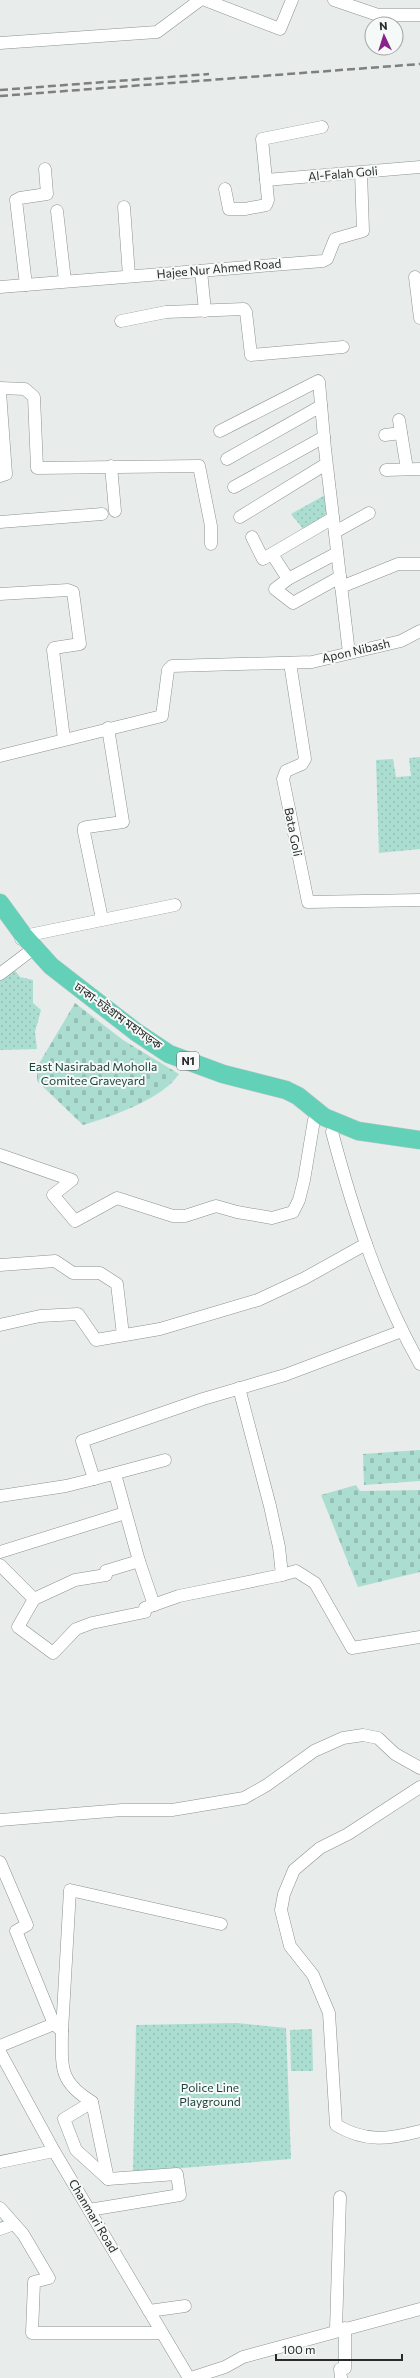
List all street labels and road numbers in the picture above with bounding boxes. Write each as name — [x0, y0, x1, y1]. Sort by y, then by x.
street label: Al-Falah Goli — [307, 163, 378, 183]
street label: Hajee Nur Ahmed Road — [156, 256, 282, 280]
street label: Apon Nibash — [320, 635, 391, 665]
street label: Bata Goli — [282, 806, 306, 858]
street label: ঢাকা-চট্টগ্রাম মহাসড়ক — [71, 978, 165, 1053]
road number: N1 — [177, 1052, 199, 1070]
street label: Chanmari Road — [66, 2176, 121, 2255]

